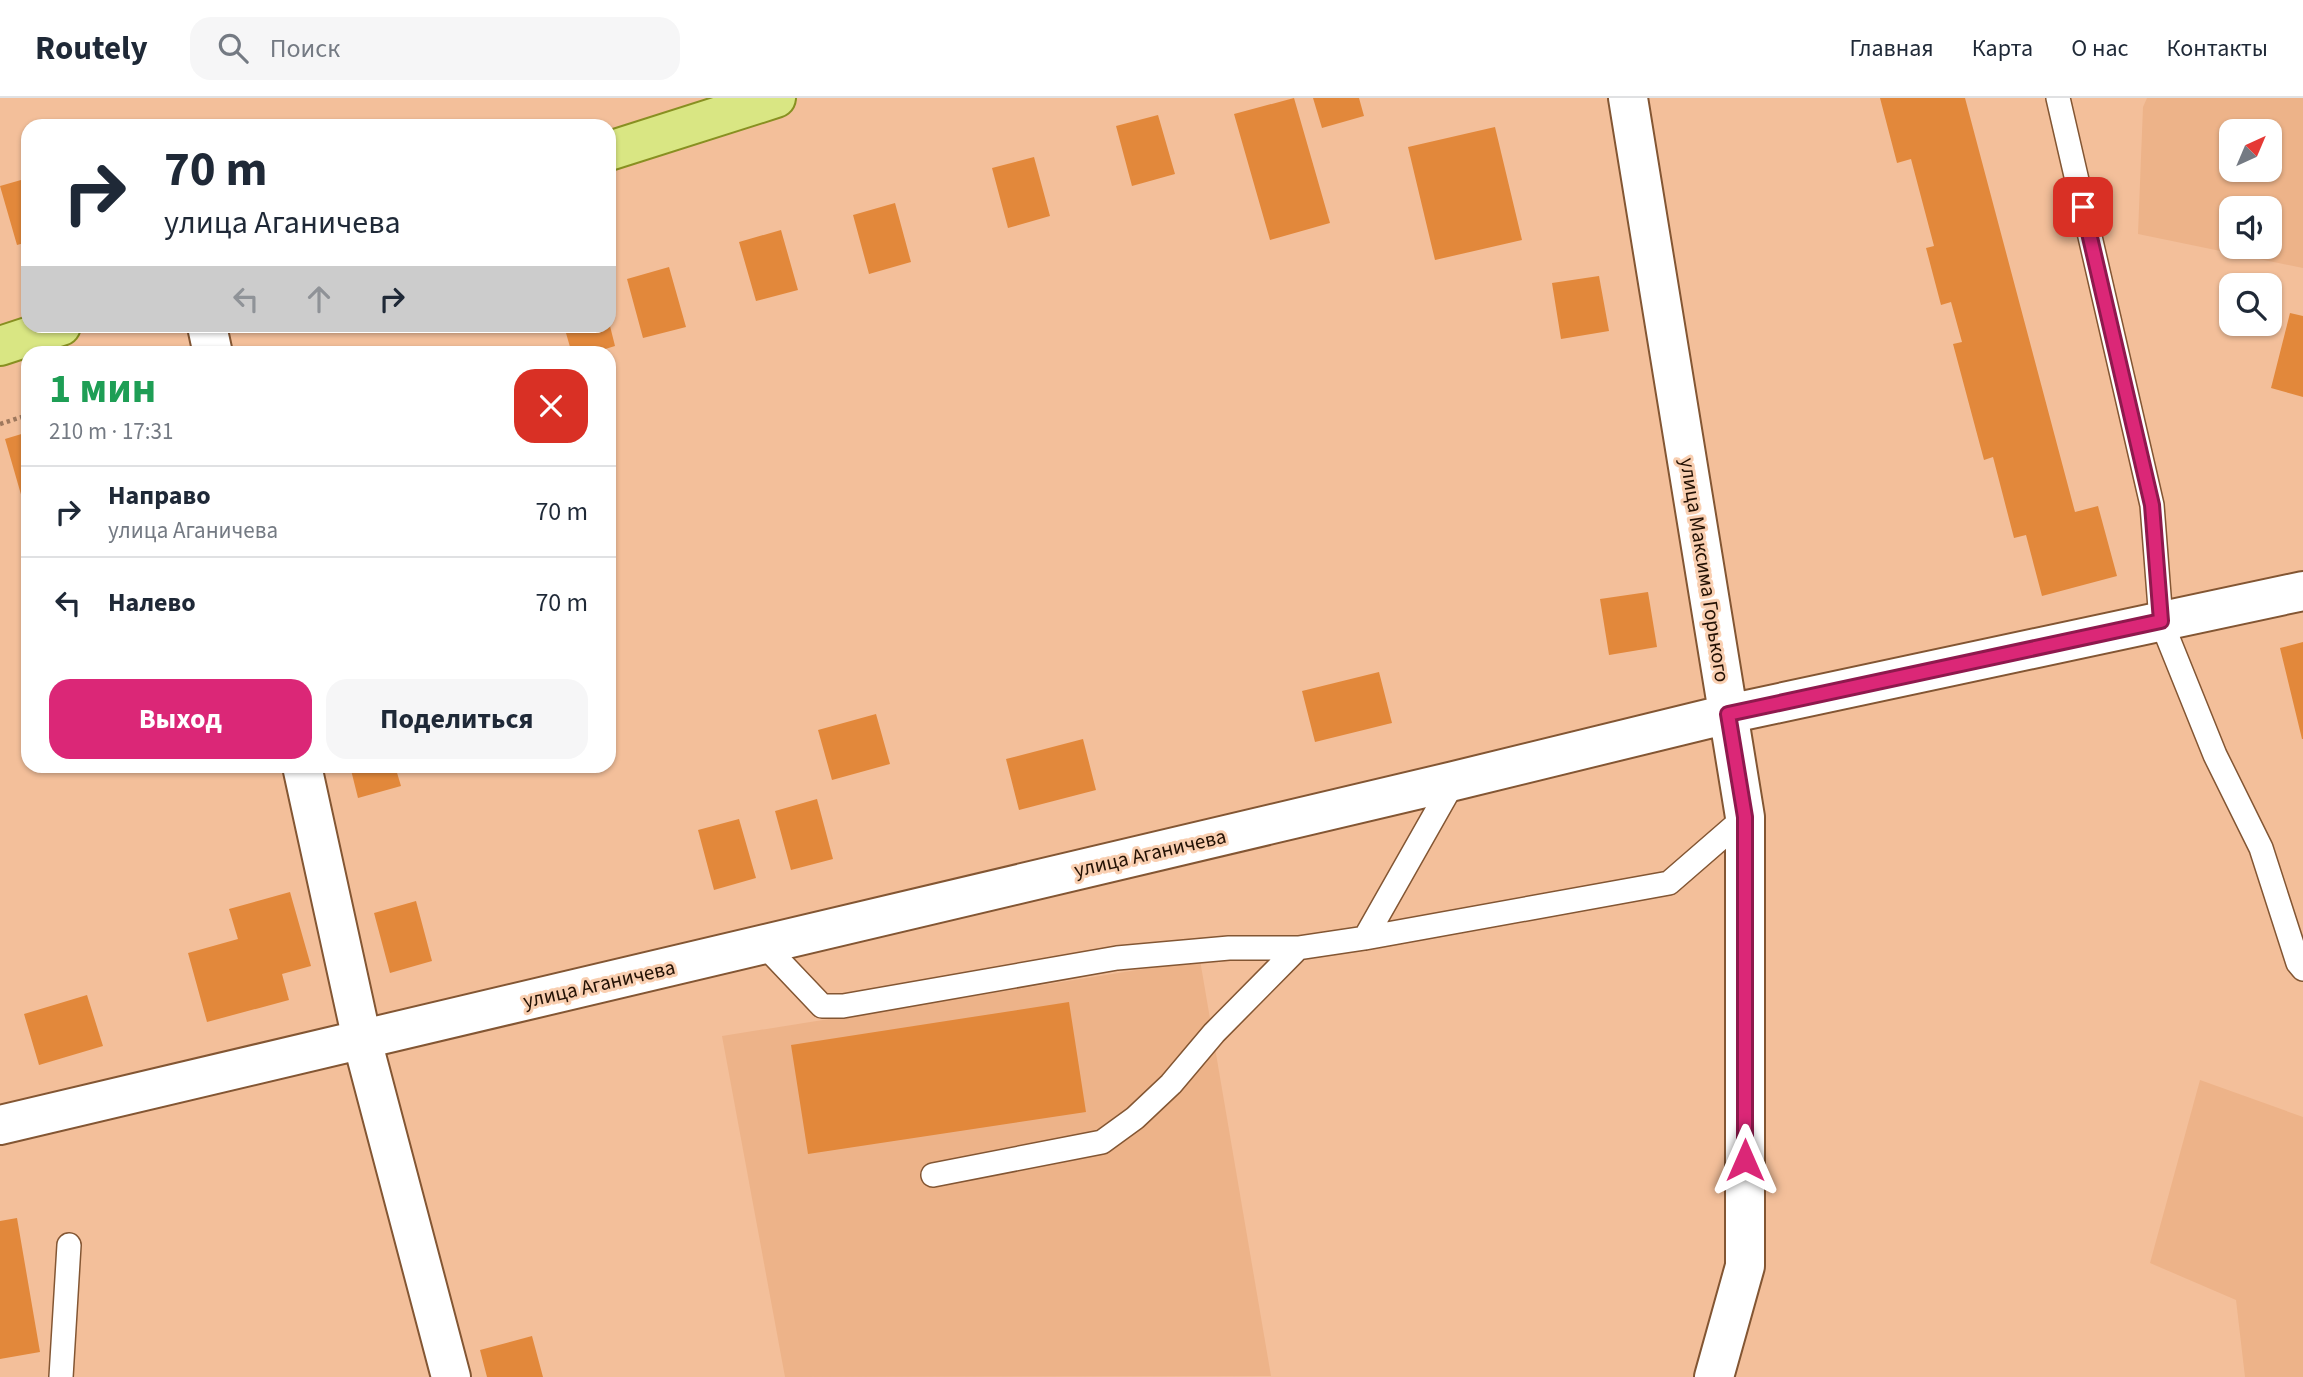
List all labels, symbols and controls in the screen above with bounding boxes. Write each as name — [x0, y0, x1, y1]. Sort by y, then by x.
search box — [190, 17, 680, 80]
text: Routely — [35, 25, 148, 72]
icon: search — [214, 29, 252, 67]
text: Поиск — [270, 30, 340, 67]
text: Главная — [1849, 31, 1934, 66]
text: Карта — [1972, 31, 2033, 66]
text: О нас — [2071, 31, 2128, 66]
text: Контакты — [2166, 31, 2268, 66]
north arrow — [2219, 119, 2282, 182]
map controls — [2219, 119, 2282, 336]
text: 70 m — [164, 135, 268, 205]
icon: right — [49, 147, 140, 238]
pin — [2053, 177, 2113, 237]
icon: arrive — [2064, 188, 2102, 226]
button: sound — [2219, 196, 2282, 259]
text: улица Аганичева — [164, 200, 401, 246]
button: search — [2219, 273, 2282, 336]
icon: left — [227, 280, 265, 318]
icon: ahead — [300, 280, 338, 318]
icon: right — [373, 280, 411, 318]
text: 1 мин — [49, 359, 156, 419]
button: close — [514, 369, 588, 443]
text: 210 m · 17:31 — [49, 415, 173, 448]
street label: улица Максима Горького — [1672, 456, 1738, 684]
text: Направо — [108, 477, 211, 514]
icon: right — [49, 493, 87, 531]
text: 70 m — [535, 493, 588, 530]
text: улица Аганичева — [108, 514, 278, 547]
icon: left — [49, 584, 87, 622]
text: Налево — [108, 584, 196, 621]
text: 70 m — [535, 584, 588, 621]
button: Выход — [49, 679, 312, 759]
button: Поделиться — [326, 679, 588, 759]
street label: улица Аганичева — [1071, 821, 1229, 885]
street label: улица Аганичева — [520, 952, 678, 1016]
position arrow — [1708, 1123, 1782, 1197]

